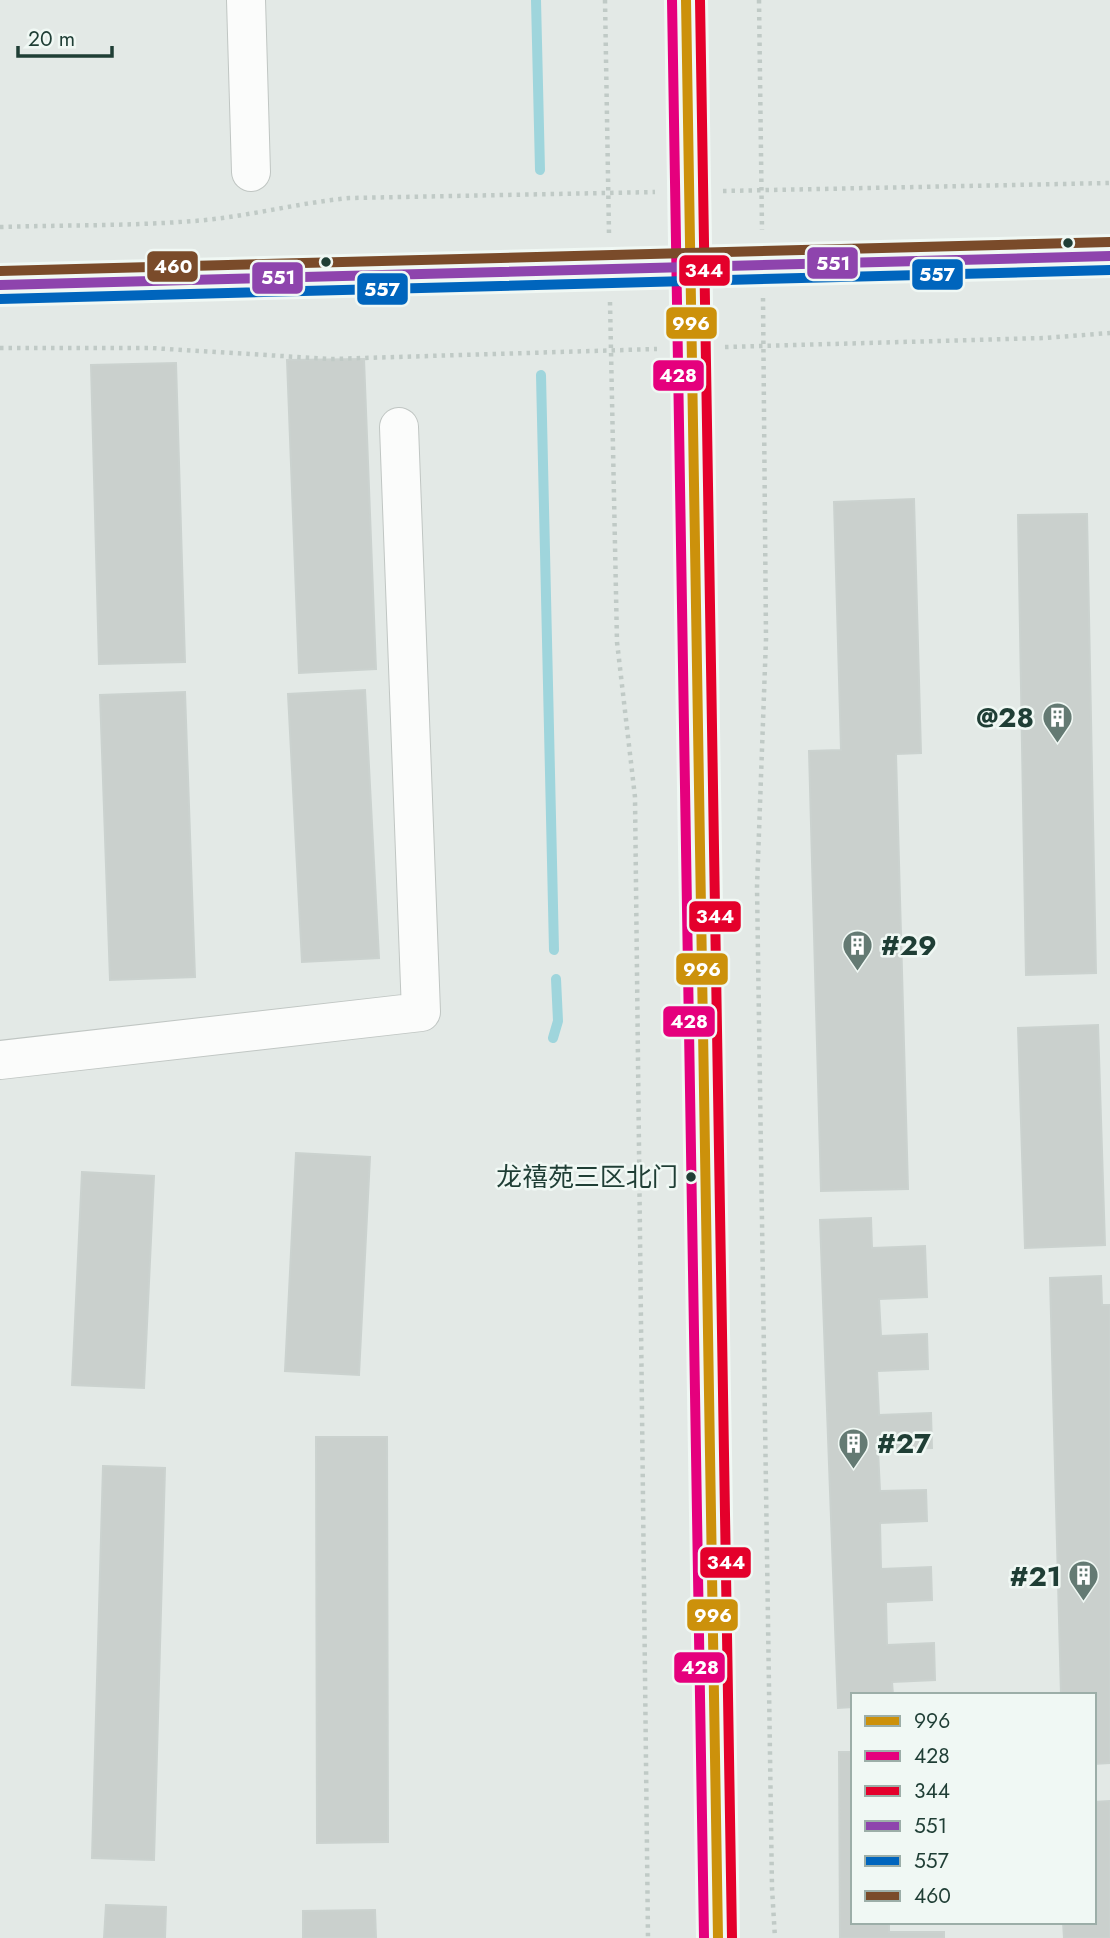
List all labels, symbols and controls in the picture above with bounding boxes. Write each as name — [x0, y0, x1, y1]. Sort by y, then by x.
scale bar — [18, 14, 112, 58]
text: 20 m — [28, 24, 75, 54]
unlabelled marker — [1061, 236, 1075, 250]
line badge: 551 — [806, 246, 859, 280]
line badge: 460 — [146, 250, 199, 283]
text: 551 — [816, 250, 850, 277]
text: 460 — [154, 253, 192, 280]
line badge: 344 — [678, 254, 731, 287]
unlabelled marker — [319, 255, 333, 269]
text: 344 — [685, 257, 723, 284]
line badge: 557 — [911, 258, 964, 291]
line badge: 551 — [251, 261, 304, 295]
text: 557 — [919, 261, 956, 288]
text: 551 — [261, 264, 295, 291]
line badge: 557 — [356, 272, 409, 306]
text: 557 — [364, 276, 401, 303]
line badge: 996 — [665, 306, 718, 340]
text: 996 — [672, 310, 710, 337]
line badge: 428 — [652, 359, 705, 392]
text: 428 — [659, 362, 697, 389]
place label: @28 — [977, 697, 1034, 738]
building icon: @28 — [1040, 700, 1074, 744]
line badge: 344 — [688, 900, 742, 933]
text: 344 — [696, 903, 734, 930]
place label: #29 — [881, 925, 937, 966]
building icon: #29 — [841, 928, 875, 972]
line badge: 996 — [675, 952, 729, 986]
text: 996 — [683, 956, 721, 983]
line badge: 428 — [662, 1005, 716, 1038]
text: 428 — [670, 1008, 708, 1035]
place label: 龙禧苑三区北门 — [496, 1158, 678, 1196]
marker: 龙禧苑三区北门 — [684, 1170, 698, 1184]
place label: #27 — [877, 1423, 931, 1464]
building icon: #27 — [837, 1426, 871, 1470]
line badge: 344 — [699, 1546, 752, 1579]
text: 344 — [707, 1549, 745, 1576]
place label: #21 — [1010, 1556, 1061, 1597]
building icon: #21 — [1067, 1559, 1101, 1603]
line badge: 996 — [686, 1598, 739, 1632]
text: 996 — [694, 1602, 732, 1629]
line badge: 428 — [673, 1651, 726, 1684]
text: 428 — [681, 1654, 719, 1681]
legend — [851, 1693, 1096, 1924]
text: 996 — [914, 1706, 950, 1736]
text: 428 — [914, 1741, 950, 1771]
text: 344 — [914, 1776, 950, 1806]
text: 551 — [914, 1811, 947, 1841]
text: 557 — [914, 1846, 949, 1876]
text: 460 — [914, 1881, 951, 1911]

